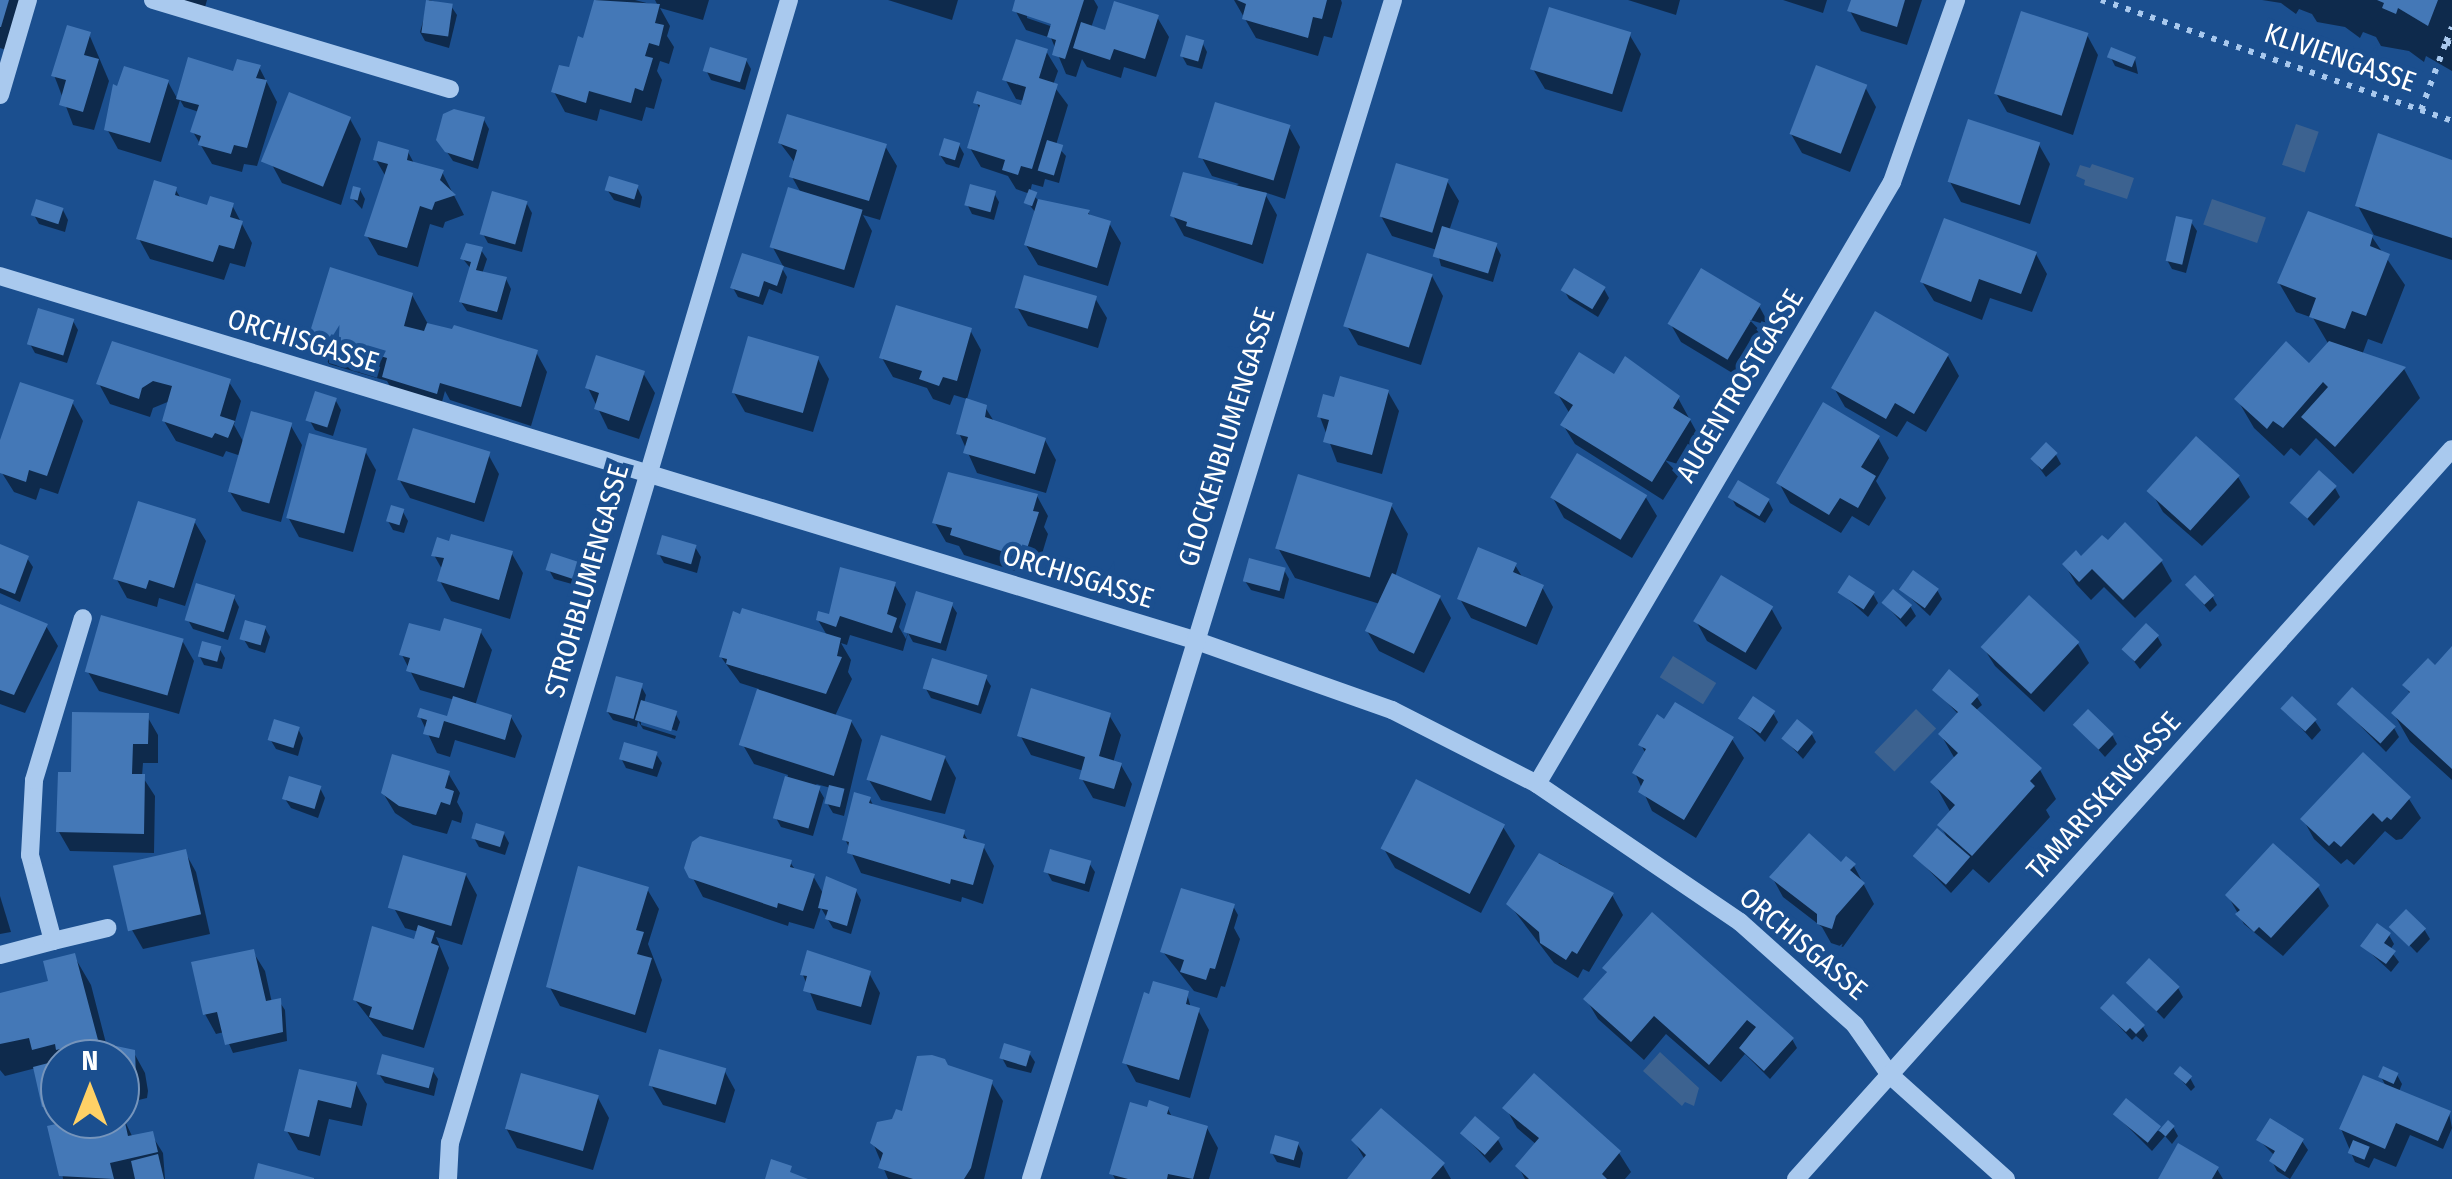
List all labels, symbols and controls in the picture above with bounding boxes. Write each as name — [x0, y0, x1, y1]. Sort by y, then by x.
street label: KLIVIENGASSE — [2260, 16, 2420, 100]
street label: AUGENTROSTGASSE — [1669, 283, 1811, 489]
street label: ORCHISGASSE — [223, 302, 383, 380]
street label: GLOCKENBLUMENGASSE — [1172, 304, 1282, 570]
street label: STROHBLUMENGASSE — [538, 461, 636, 701]
street label: ORCHISGASSE — [998, 538, 1158, 616]
street label: TAMARISKENGASSE — [2020, 705, 2188, 887]
street label: ORCHISGASSE — [1732, 881, 1874, 1007]
north arrow — [40, 1039, 140, 1139]
text: N — [82, 1044, 98, 1077]

